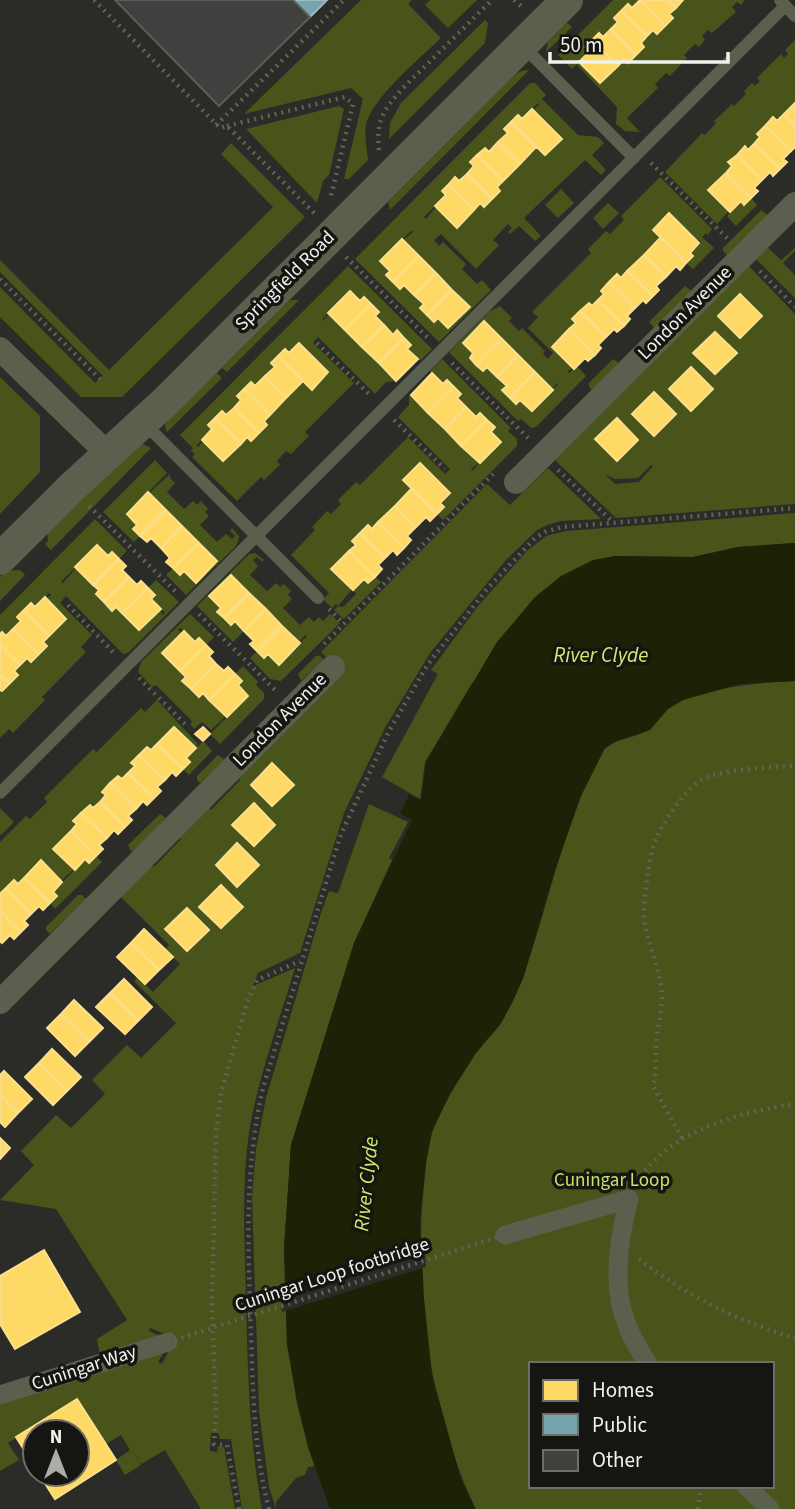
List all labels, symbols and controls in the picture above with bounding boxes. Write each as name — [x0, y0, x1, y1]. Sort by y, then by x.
scale bar — [550, 21, 728, 65]
text: 50 m — [560, 30, 602, 60]
street label: Springfield Road — [229, 225, 341, 337]
street label: London Avenue — [632, 260, 738, 366]
water label: River Clyde — [554, 640, 648, 670]
street label: London Avenue — [227, 667, 333, 773]
water label: River Clyde — [346, 1135, 386, 1233]
park label: Cuningar Loop — [554, 1167, 670, 1194]
street label: Cuningar Loop footbridge — [231, 1231, 433, 1319]
street label: Cuningar Way — [28, 1338, 140, 1398]
legend — [529, 1362, 774, 1488]
text: Homes — [592, 1375, 654, 1405]
text: Public — [592, 1410, 647, 1440]
north arrow — [21, 1418, 91, 1488]
text: N — [50, 1424, 62, 1451]
text: Other — [592, 1445, 643, 1475]

